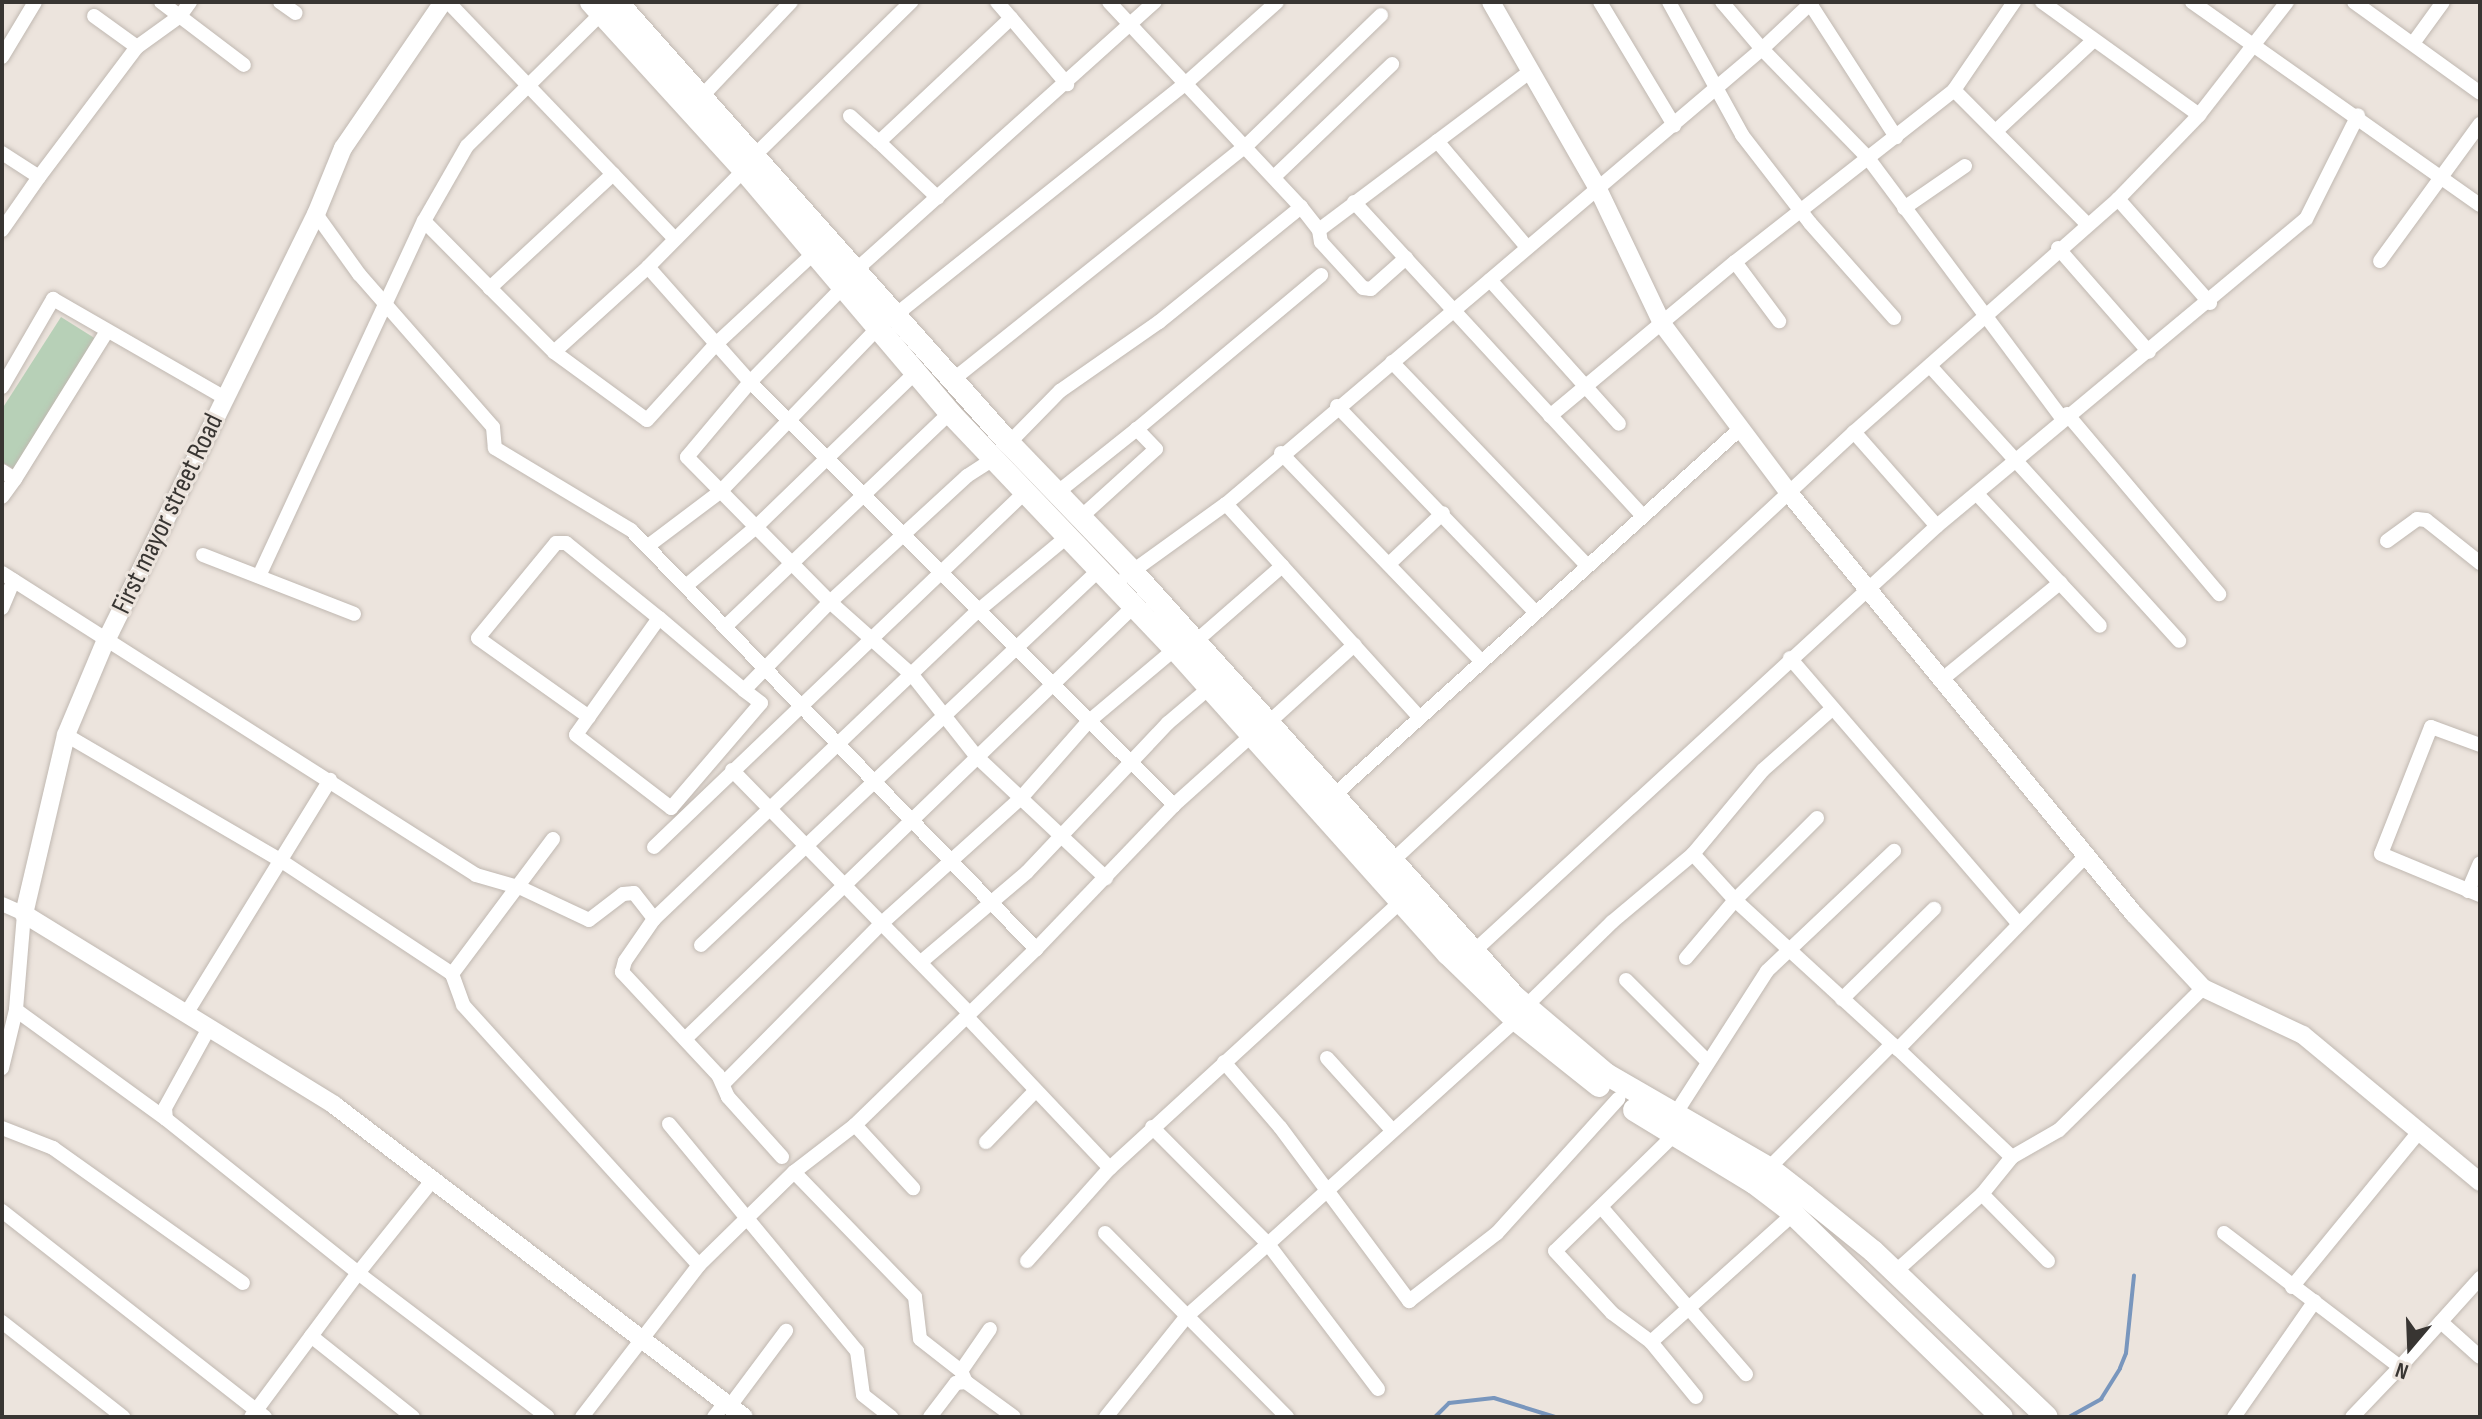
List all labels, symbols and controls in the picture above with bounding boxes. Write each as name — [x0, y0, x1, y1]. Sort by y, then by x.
street label: First mayor street Road — [105, 408, 231, 620]
north arrow — [2370, 1307, 2450, 1387]
text: N — [2392, 1355, 2412, 1385]

